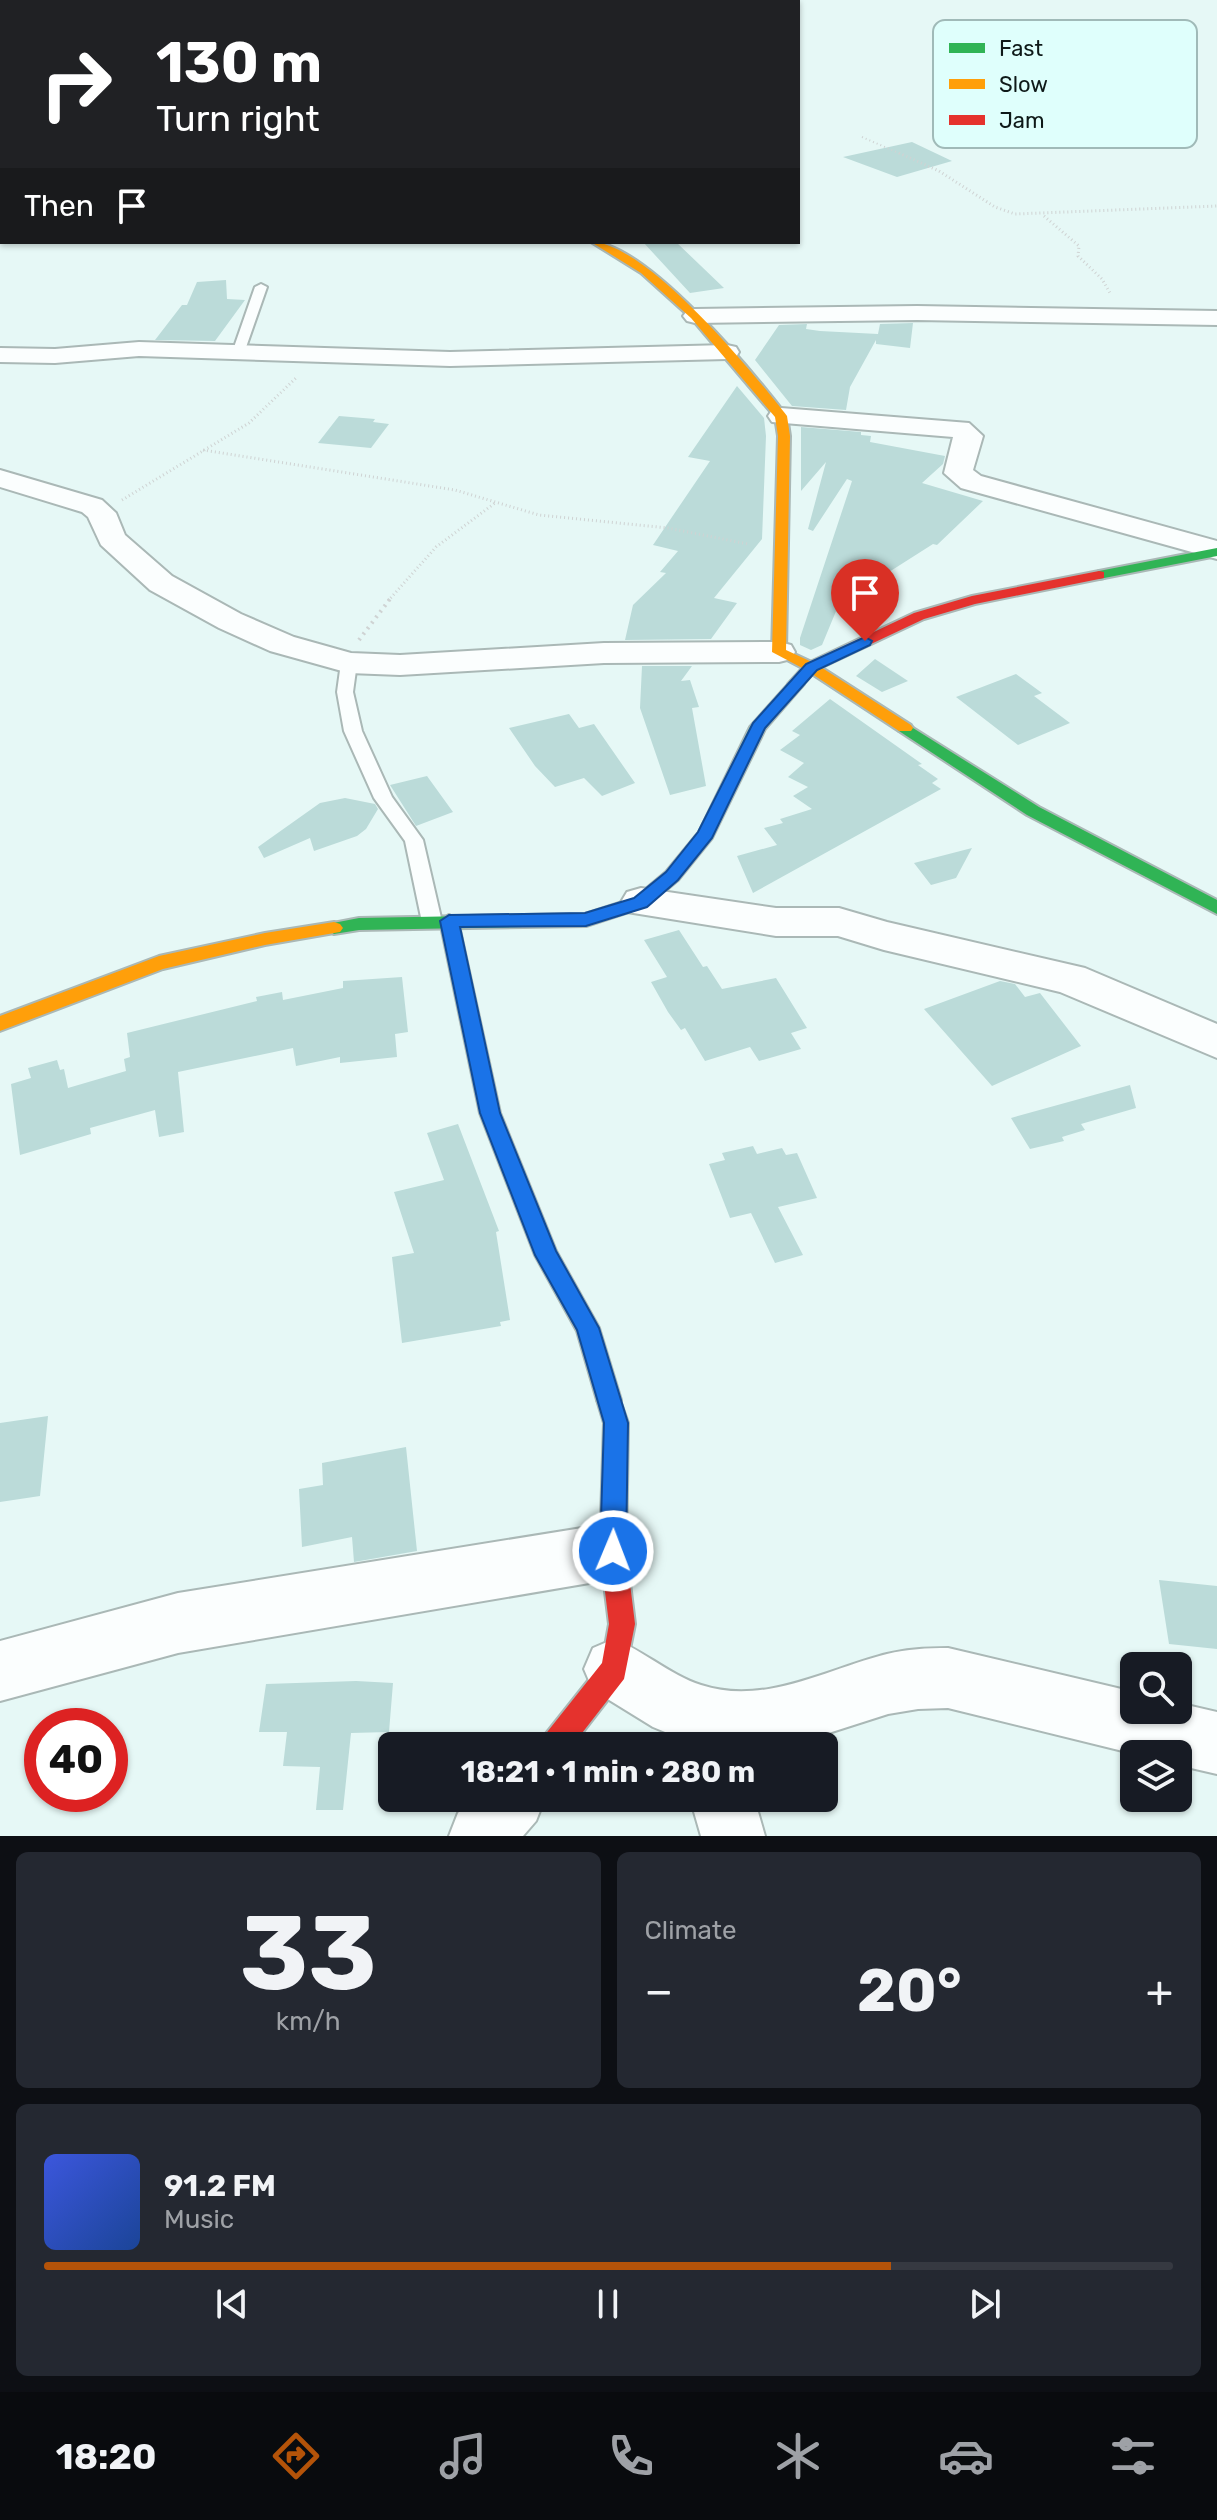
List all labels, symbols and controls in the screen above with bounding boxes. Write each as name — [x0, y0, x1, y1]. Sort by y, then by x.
legend — [933, 20, 1197, 148]
text: 130 m — [156, 30, 322, 96]
icon: right — [24, 32, 128, 136]
text: Fast — [999, 35, 1044, 62]
text: Slow — [999, 71, 1048, 98]
text: Turn right — [156, 97, 320, 140]
text: Jam — [999, 107, 1045, 134]
icon: arrive — [110, 184, 154, 228]
text: Then — [24, 188, 94, 224]
pin — [831, 559, 899, 641]
icon: arrive — [843, 571, 887, 615]
position arrow — [571, 1509, 655, 1593]
map controls — [1120, 1652, 1192, 1812]
button: search — [1120, 1652, 1192, 1724]
speed limit sign: 40 — [24, 1708, 128, 1812]
button: layers — [1120, 1740, 1192, 1812]
text: 18:21 · 1 min · 280 m — [461, 1754, 755, 1790]
text: 33 — [240, 1892, 377, 2015]
text: Climate — [645, 1915, 737, 1946]
text: 20° — [857, 1955, 962, 2026]
text: − — [645, 1965, 673, 2017]
text: + — [1146, 1965, 1173, 2017]
text: km/h — [276, 2006, 341, 2037]
text: 91.2 FM — [164, 2168, 276, 2204]
text: Music — [164, 2204, 234, 2235]
icon: previous — [210, 2282, 254, 2326]
icon: pause — [586, 2282, 630, 2326]
icon: next — [963, 2282, 1007, 2326]
icon: directions — [268, 2428, 324, 2484]
icon: music — [435, 2428, 491, 2484]
icon: phone — [603, 2428, 659, 2484]
icon: climate — [770, 2428, 826, 2484]
icon: car — [938, 2428, 994, 2484]
icon: filters — [1105, 2428, 1161, 2484]
text: 18:20 — [56, 2435, 156, 2478]

